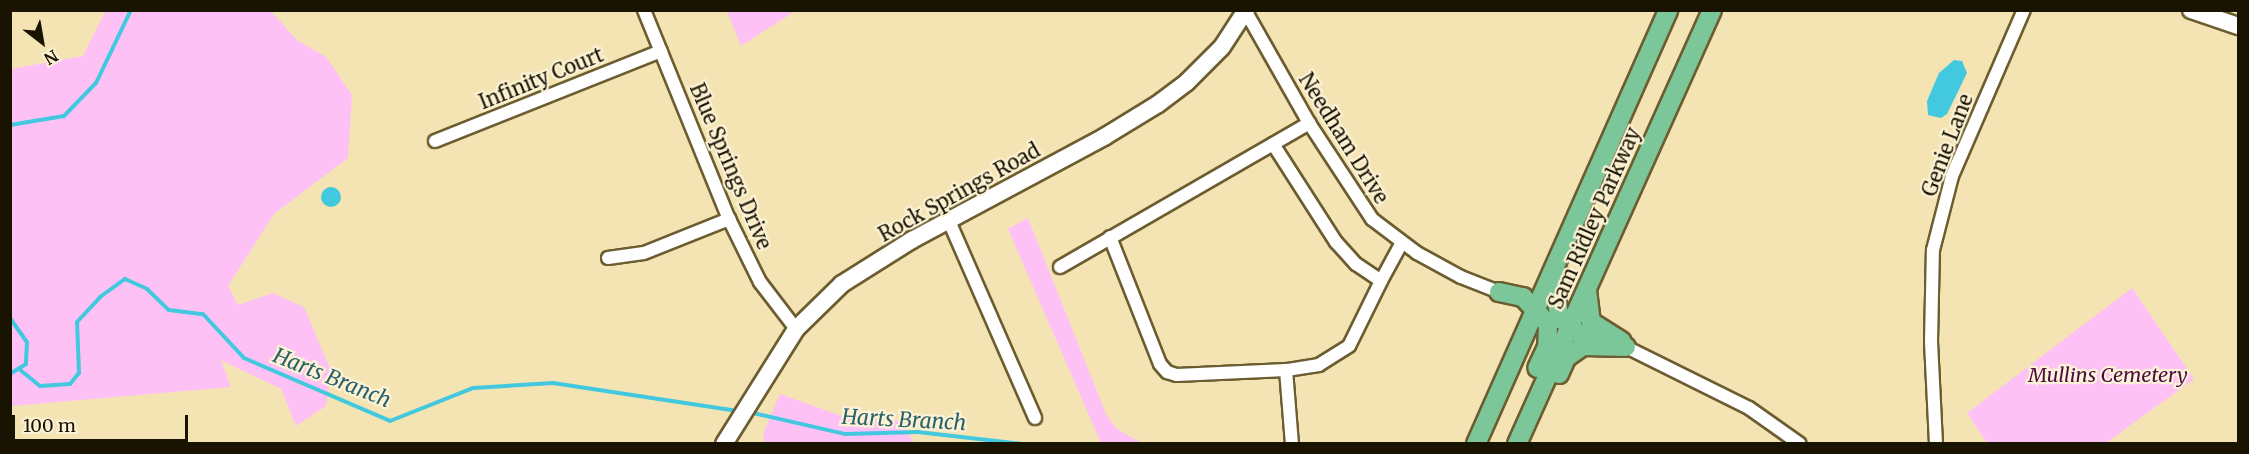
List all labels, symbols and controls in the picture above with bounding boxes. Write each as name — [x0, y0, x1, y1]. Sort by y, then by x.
north arrow — [12, 12, 72, 72]
street label: Infinity Court — [475, 42, 607, 114]
text: N — [41, 46, 62, 69]
street label: Needham Drive — [1294, 68, 1394, 208]
street label: Blue Springs Drive — [685, 79, 777, 253]
street label: Genie Lane — [1916, 90, 1978, 200]
street label: Sam Ridley Parkway — [1543, 123, 1645, 313]
street label: Rock Springs Road — [874, 138, 1044, 246]
water label: Harts Branch — [269, 343, 395, 413]
park label: Mullins Cemetery — [2028, 362, 2188, 386]
scale bar — [15, 403, 190, 441]
water label: Harts Branch — [841, 404, 967, 436]
text: 100 m — [23, 414, 76, 437]

